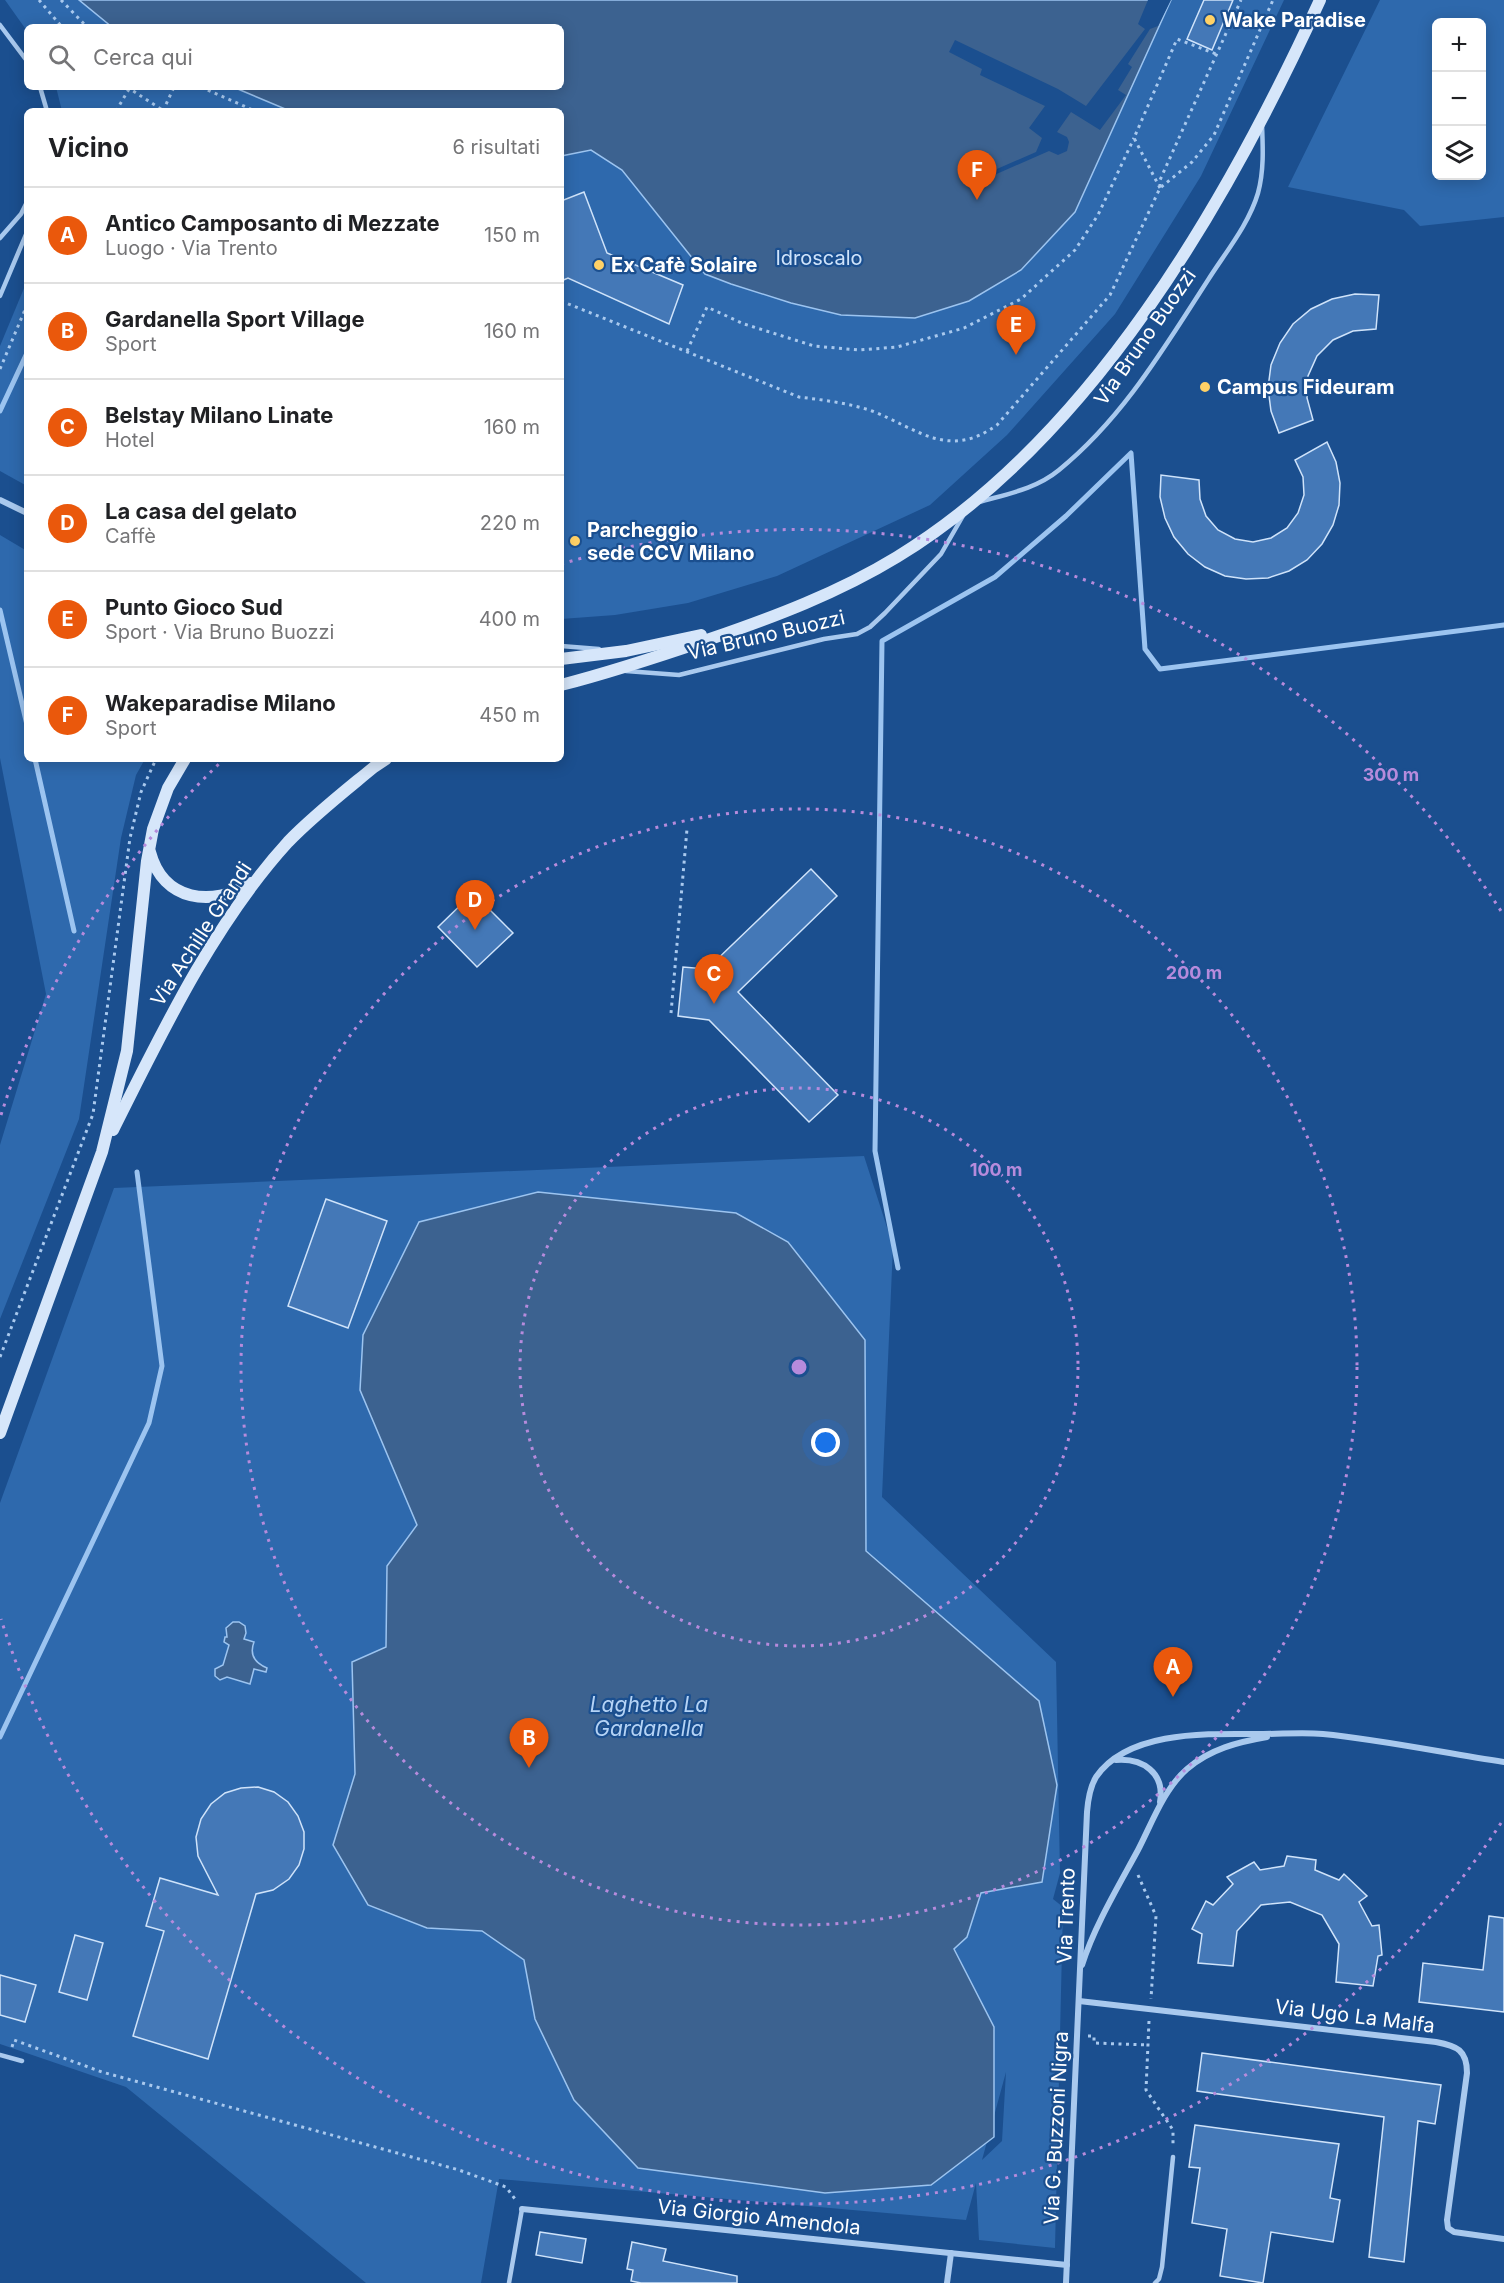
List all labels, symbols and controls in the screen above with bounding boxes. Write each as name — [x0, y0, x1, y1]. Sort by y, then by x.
place label: Wake Paradise — [1222, 8, 1366, 32]
marker: Wake Paradise — [1203, 13, 1217, 27]
map controls — [1432, 18, 1486, 180]
button: + — [1432, 18, 1486, 72]
search box — [24, 24, 564, 90]
icon: search — [45, 41, 78, 74]
text: Cerca qui — [93, 44, 193, 70]
button: − — [1432, 72, 1486, 126]
button: layers — [1432, 126, 1486, 180]
text: Vicino — [48, 132, 129, 163]
text: 6 risultati — [453, 135, 540, 159]
pin: F — [958, 150, 996, 200]
text: Antico Camposanto di Mezzate — [105, 210, 440, 236]
text: A — [60, 223, 75, 247]
text: 150 m — [484, 223, 540, 247]
text: Luogo · Via Trento — [105, 236, 278, 260]
park label: Idroscalo — [775, 246, 863, 270]
place label: Ex Cafè Solaire — [611, 253, 758, 277]
marker: Ex Cafè Solaire — [592, 258, 606, 272]
street label: Via Bruno Buozzi — [1089, 264, 1201, 410]
text: Gardanella Sport Village — [105, 306, 365, 332]
pin: E — [996, 306, 1036, 355]
text: B — [61, 319, 74, 343]
text: 160 m — [484, 319, 540, 343]
text: Sport — [105, 332, 156, 356]
place label: Campus Fideuram — [1217, 375, 1395, 399]
marker: Campus Fideuram — [1198, 380, 1212, 394]
text: Belstay Milano Linate — [105, 402, 333, 428]
text: C — [60, 415, 75, 439]
text: 160 m — [484, 415, 540, 439]
text: Hotel — [105, 428, 155, 452]
text: La casa del gelato — [105, 498, 297, 524]
text: D — [60, 511, 75, 535]
text: 220 m — [480, 511, 540, 535]
place label: Parcheggio sede CCV Milano — [587, 518, 754, 565]
text: Caffè — [105, 524, 156, 548]
marker: Parcheggio sede CCV Milano — [568, 534, 582, 548]
text: Punto Gioco Sud — [105, 594, 283, 620]
street label: Via Bruno Buozzi — [685, 605, 847, 665]
text: E — [61, 607, 74, 631]
text: 400 m — [479, 607, 540, 631]
text: Sport · Via Bruno Buozzi — [105, 620, 334, 644]
text: Wakeparadise Milano — [105, 690, 336, 716]
text: F — [62, 703, 73, 727]
text: 450 m — [479, 703, 540, 727]
text: Sport — [105, 716, 156, 740]
text: 300 m — [1363, 764, 1419, 785]
street label: Via Achille Grandi — [145, 857, 257, 1011]
pin: D — [456, 880, 494, 930]
pin: C — [694, 954, 734, 1004]
text: 200 m — [1166, 962, 1222, 983]
text: 100 m — [970, 1159, 1022, 1180]
centre of rings — [789, 1357, 809, 1377]
your location — [811, 1428, 840, 1457]
pin: A — [1154, 1648, 1192, 1697]
water label: Laghetto La Gardanella — [590, 1692, 708, 1741]
pin: B — [510, 1718, 548, 1768]
street label: Via Trento — [1052, 1867, 1080, 1965]
street label: Via Ugo La Malfa — [1274, 1994, 1436, 2038]
street label: Via G. Buzzoni Nigra — [1039, 2031, 1073, 2225]
street label: Via Giorgio Amendola — [656, 2194, 862, 2240]

